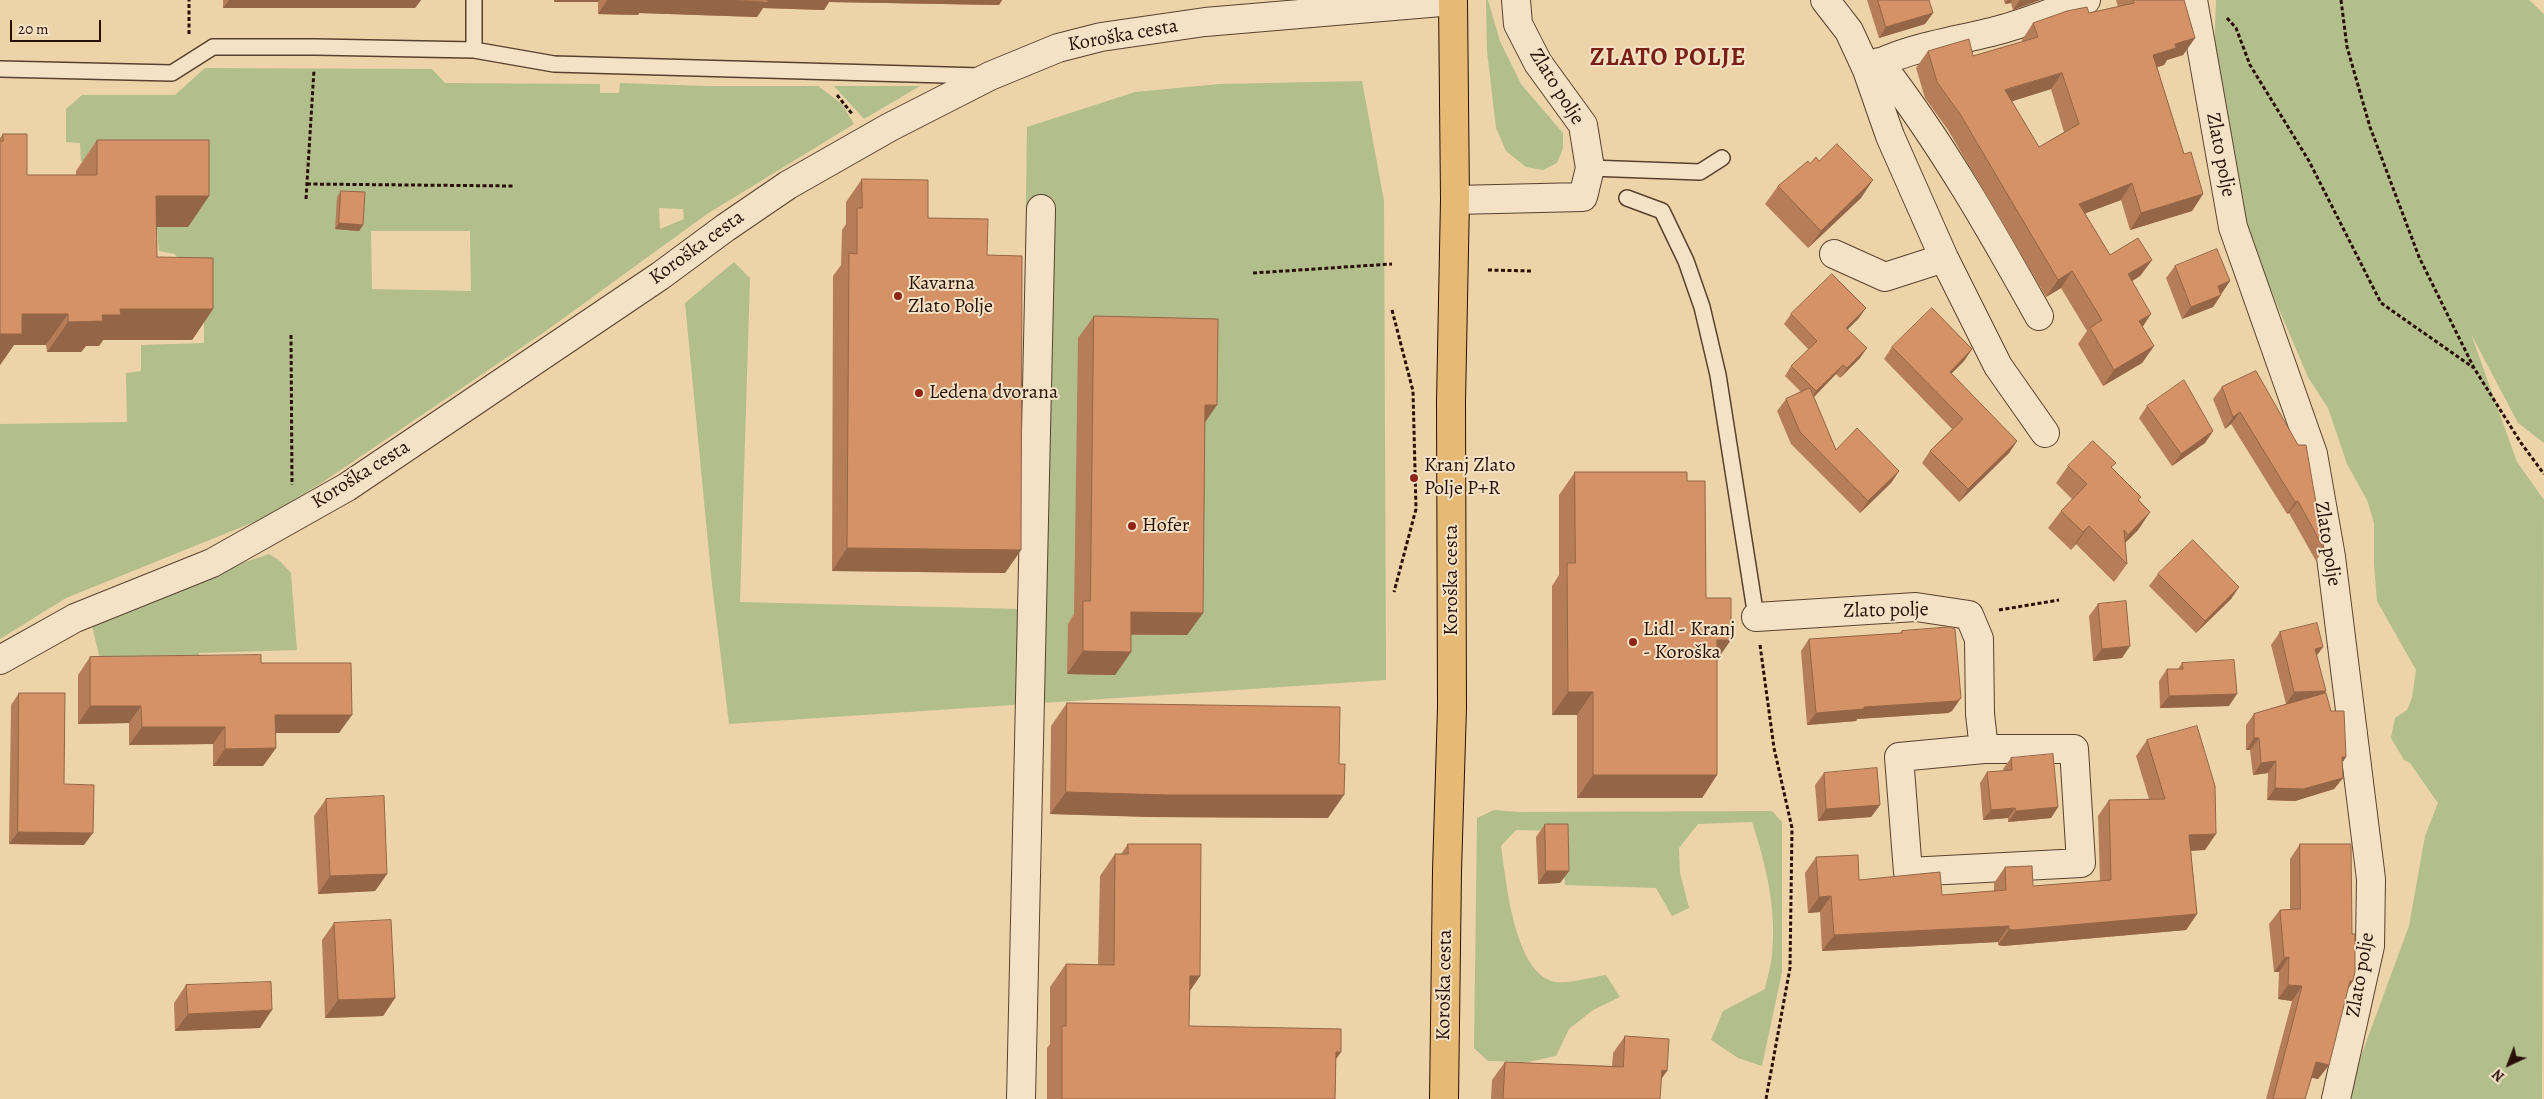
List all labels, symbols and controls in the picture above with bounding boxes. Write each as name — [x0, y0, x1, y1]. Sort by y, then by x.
scale bar — [12, 10, 104, 42]
street label: Koroška cesta — [1066, 15, 1180, 57]
text: 20 m — [18, 19, 49, 39]
street label: Zlato polje — [1523, 44, 1589, 130]
district label: ZLATO POLJE — [1588, 44, 1748, 74]
street label: Zlato polje — [2200, 111, 2240, 199]
street label: Koroška cesta — [645, 206, 749, 290]
place label: Kavarna Zlato Polje — [908, 272, 993, 319]
marker: Kavarna Zlato Polje — [892, 290, 904, 302]
place label: Ledena dvorana — [929, 381, 1058, 405]
marker: Ledena dvorana — [913, 387, 925, 399]
street label: Koroška cesta — [307, 435, 415, 515]
place label: Kranj Zlato Polje P+R — [1424, 454, 1515, 501]
marker: Kranj Zlato Polje P+R — [1408, 472, 1420, 484]
street label: Zlato polje — [2308, 500, 2346, 588]
place label: Hofer — [1142, 514, 1189, 538]
marker: Hofer — [1126, 520, 1138, 532]
street label: Koroška cesta — [1440, 524, 1464, 636]
street label: Zlato polje — [1843, 598, 1929, 624]
place label: Lidl - Kranj - Koroška — [1643, 618, 1735, 665]
marker: Lidl - Kranj - Koroška — [1627, 636, 1639, 648]
street label: Koroška cesta — [1432, 929, 1458, 1041]
street label: Zlato polje — [2342, 931, 2380, 1019]
north arrow — [2484, 1039, 2534, 1089]
text: N — [2488, 1065, 2509, 1086]

